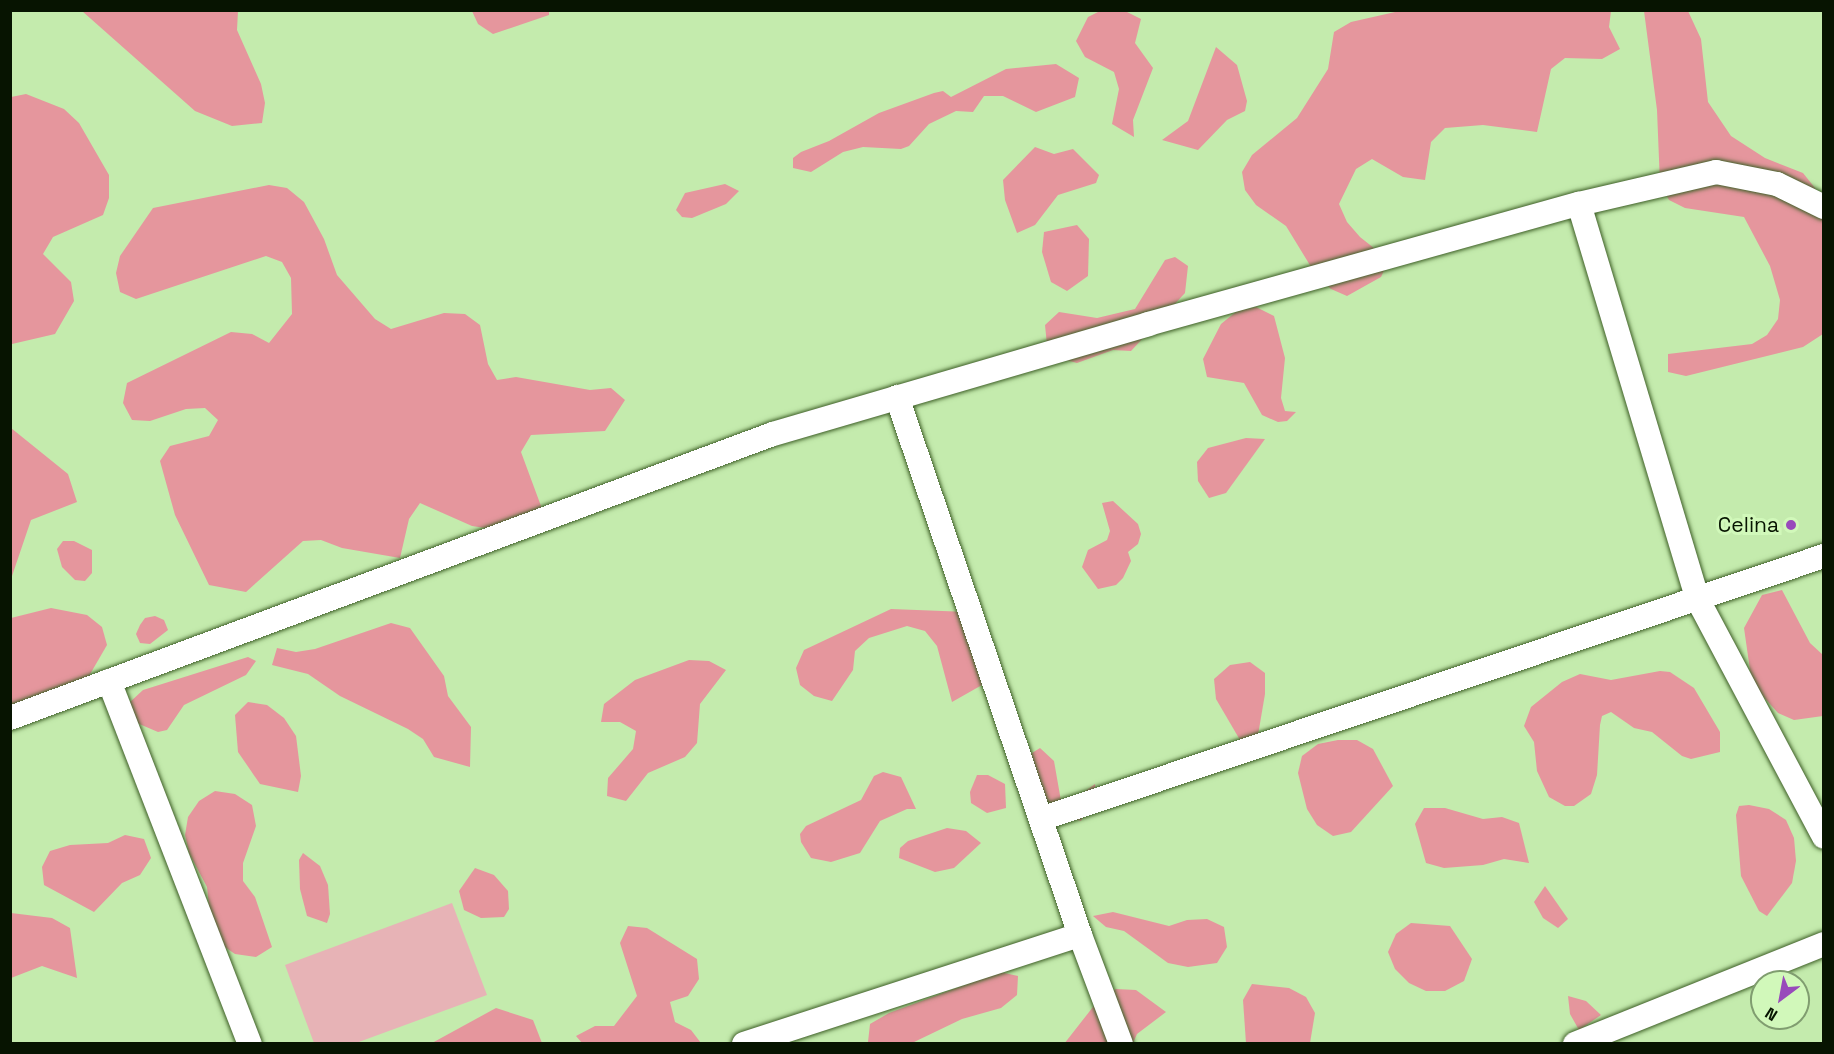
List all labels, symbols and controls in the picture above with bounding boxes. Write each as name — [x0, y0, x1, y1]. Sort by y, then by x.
place label: Celina — [1718, 512, 1779, 538]
marker: Celina — [1784, 518, 1798, 532]
north arrow — [1750, 970, 1810, 1030]
text: N — [1761, 1002, 1781, 1026]

